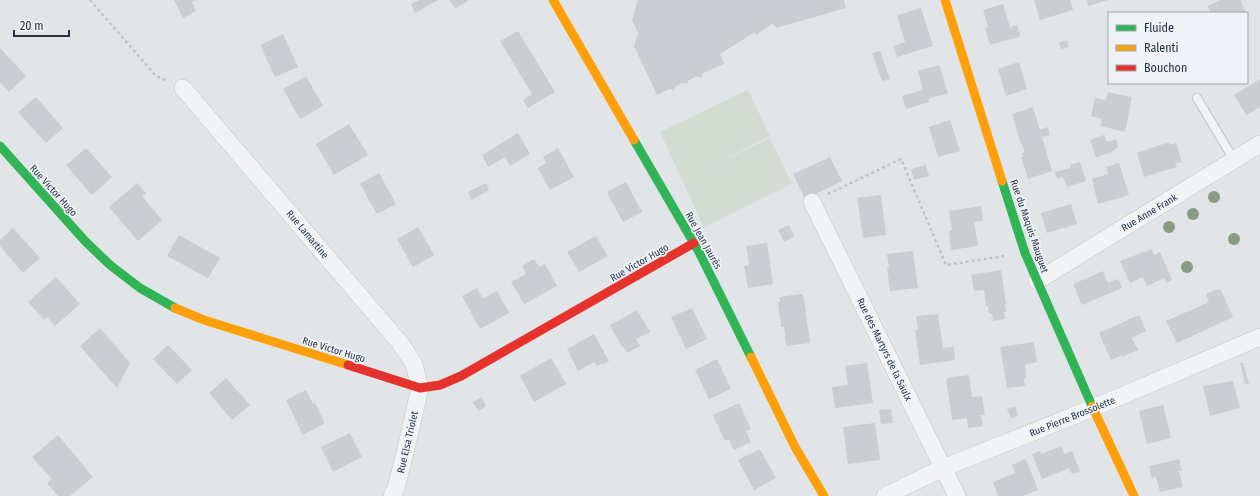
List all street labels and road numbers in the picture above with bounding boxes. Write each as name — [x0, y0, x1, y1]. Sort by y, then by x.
street label: Rue Victor Hugo — [27, 162, 80, 219]
street label: Rue du Maquis Mauguet — [1007, 178, 1051, 275]
street label: Rue Anne Frank — [1119, 191, 1180, 234]
street label: Rue Lamartine — [284, 208, 331, 261]
street label: Rue Jean Jaurès — [683, 210, 724, 271]
street label: Rue Victor Hugo — [608, 241, 671, 284]
street label: Rue des Martyrs de la Saulx — [854, 296, 914, 403]
street label: Rue Victor Hugo — [301, 335, 367, 365]
street label: Rue Pierre Brossolette — [1028, 394, 1117, 440]
street label: Rue Elsa Triolet — [395, 409, 421, 474]

